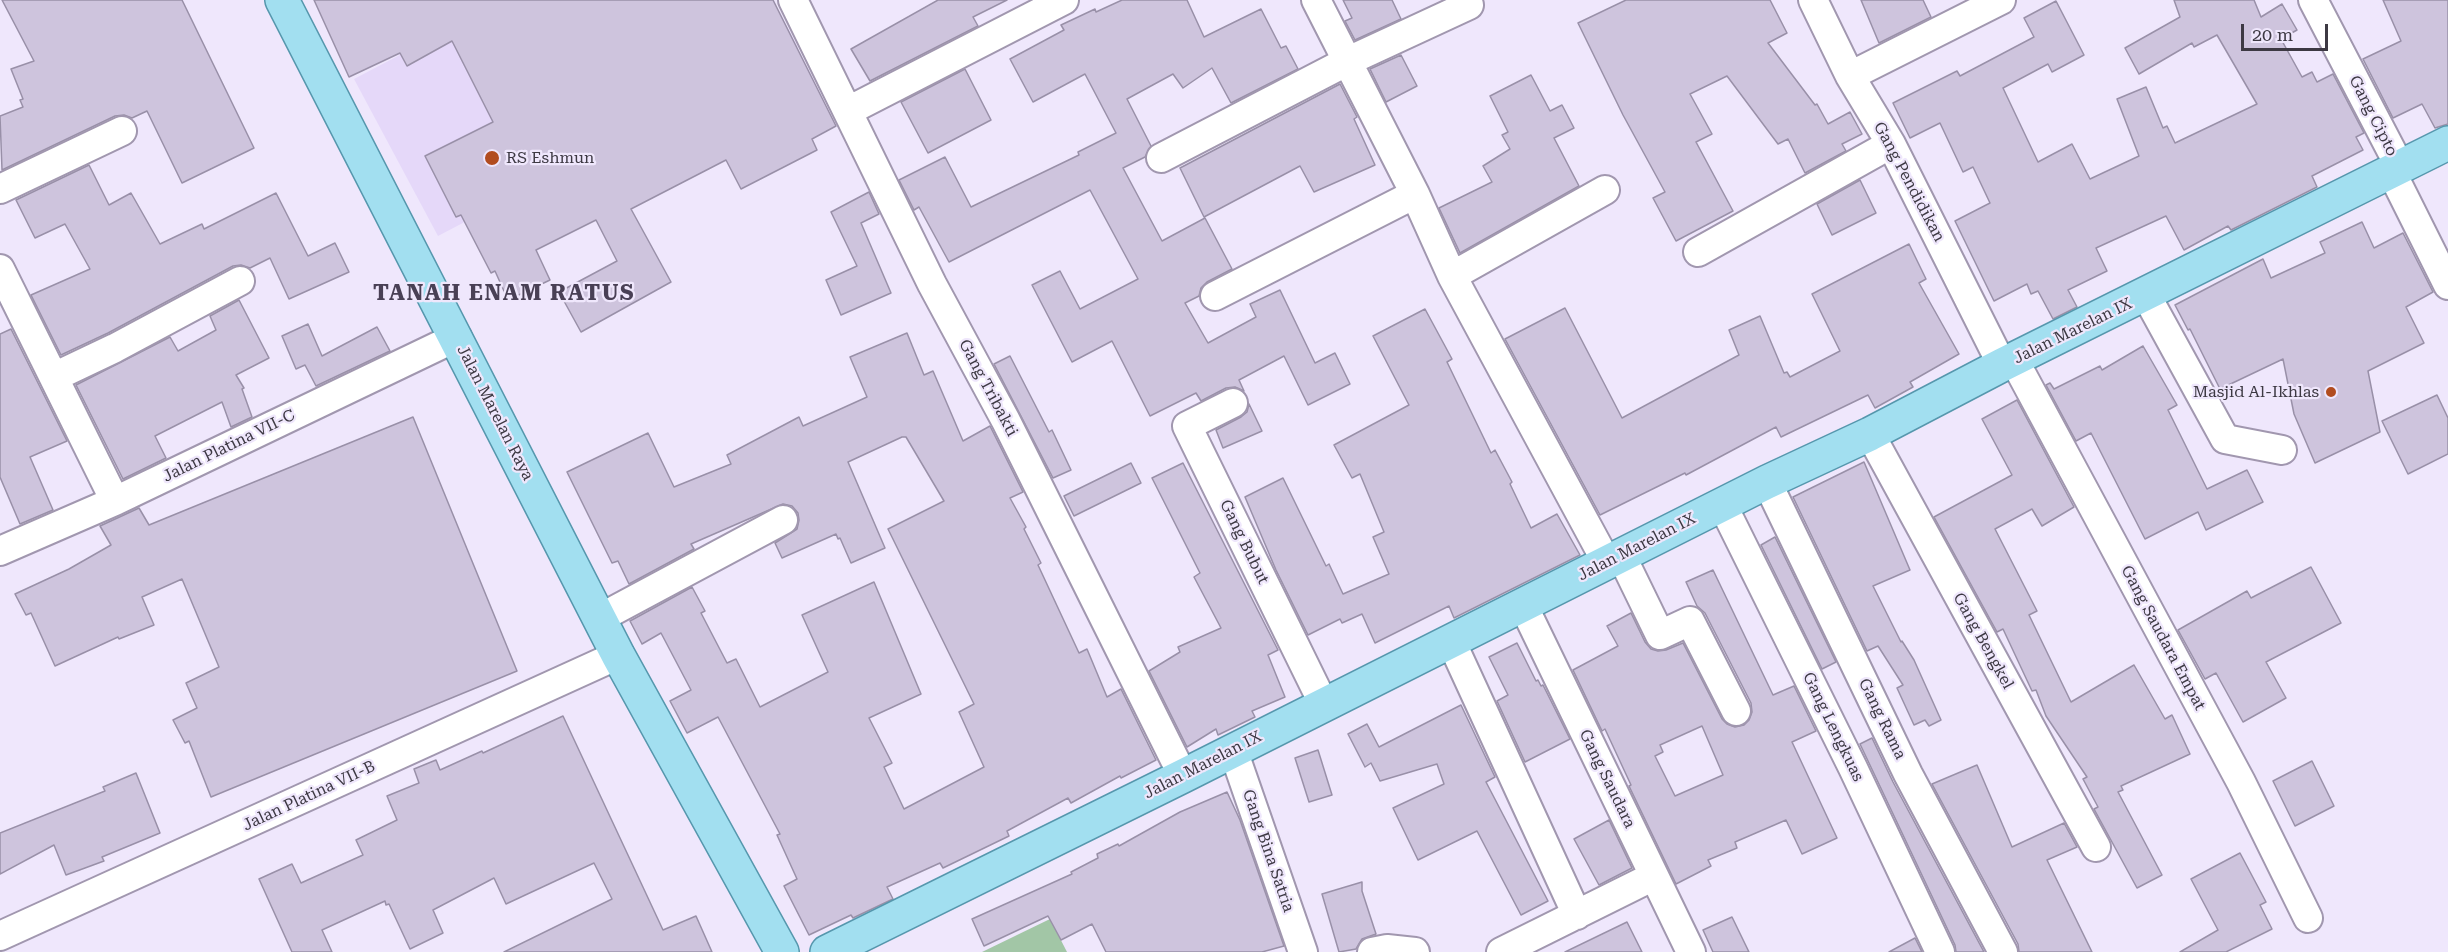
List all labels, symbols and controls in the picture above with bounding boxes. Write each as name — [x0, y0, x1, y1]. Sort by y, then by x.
scale bar — [2244, 12, 2331, 50]
text: 20 m — [2252, 24, 2293, 45]
street label: Gang Cipto — [2345, 73, 2401, 159]
street label: Gang Pendidikan — [1869, 119, 1949, 245]
place label: RS Eshmun — [506, 148, 594, 168]
marker: RS Eshmun — [483, 149, 501, 167]
district label: TANAH ENAM RATUS — [373, 281, 635, 307]
street label: Jalan Marelan IX — [2010, 294, 2136, 368]
street label: Gang Tribakti — [954, 336, 1022, 440]
street label: Jalan Marelan Raya — [453, 342, 537, 484]
place label: Masjid Al-Ikhlas — [2193, 382, 2319, 402]
marker: Masjid Al-Ikhlas — [2324, 385, 2338, 399]
street label: Jalan Platina VII-C — [160, 406, 298, 486]
street label: Gang Bubut — [1215, 497, 1273, 587]
street label: Jalan Marelan IX — [1575, 509, 1699, 585]
street label: Gang Saudara Empat — [2117, 562, 2209, 714]
street label: Gang Bengkel — [1949, 590, 2017, 692]
street label: Gang Lengkuas — [1798, 669, 1868, 785]
street label: Gang Rama — [1854, 675, 1910, 763]
street label: Jalan Marelan IX — [1141, 727, 1265, 803]
street label: Gang Saudara — [1575, 727, 1639, 831]
street label: Jalan Platina VII-B — [240, 757, 378, 835]
street label: Gang Bina Satria — [1238, 787, 1298, 915]

